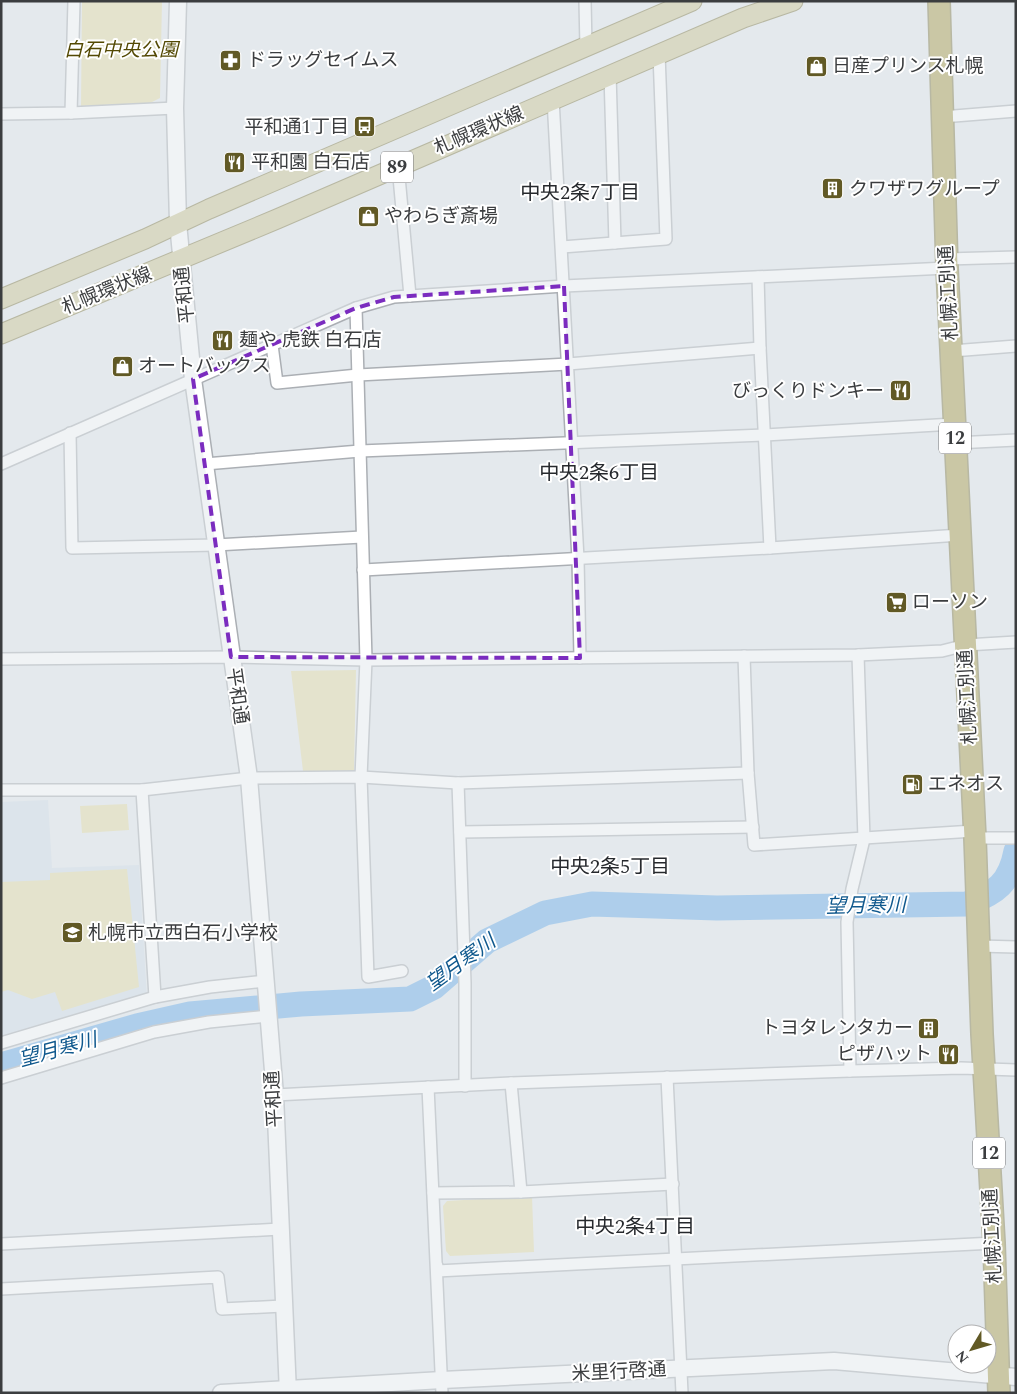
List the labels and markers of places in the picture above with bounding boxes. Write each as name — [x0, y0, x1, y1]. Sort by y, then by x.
place label: ドラッグセイムス — [247, 46, 399, 75]
pharmacy icon: ドラッグセイムス — [219, 48, 243, 72]
place label: 日産プリンス札幌 — [832, 52, 984, 81]
shop icon: 日産プリンス札幌 — [804, 54, 828, 78]
place label: 平和通1丁目 — [244, 113, 349, 142]
bus stop icon: 平和通1丁目 — [353, 115, 377, 139]
place label: 平和園 白石店 — [251, 148, 370, 177]
restaurant icon: 平和園 白石店 — [223, 150, 247, 174]
place label: クワザワグループ — [849, 175, 1000, 204]
building icon: クワザワグループ — [821, 177, 845, 201]
place label: やわらぎ斎場 — [384, 202, 498, 231]
shop icon: やわらぎ斎場 — [356, 204, 380, 228]
place label: 麺や 虎鉄 白石店 — [239, 326, 382, 355]
restaurant icon: 麺や 虎鉄 白石店 — [211, 328, 235, 352]
place label: オートバックス — [138, 352, 270, 381]
shop icon: オートバックス — [110, 354, 134, 378]
place label: びっくりドンキー — [732, 377, 884, 406]
restaurant icon: びっくりドンキー — [888, 379, 912, 403]
place label: ローソン — [912, 588, 988, 617]
supermarket icon: ローソン — [884, 590, 908, 614]
place label: エネオス — [928, 770, 1004, 799]
fuel station icon: エネオス — [900, 772, 924, 796]
place label: 札幌市立西白石小学校 — [88, 919, 278, 948]
school or university icon: 札幌市立西白石小学校 — [60, 921, 84, 945]
place label: トヨタレンタカー — [761, 1014, 913, 1043]
building icon: トヨタレンタカー — [917, 1016, 941, 1040]
place label: ピザハット — [837, 1040, 932, 1069]
restaurant icon: ピザハット — [936, 1042, 960, 1066]

